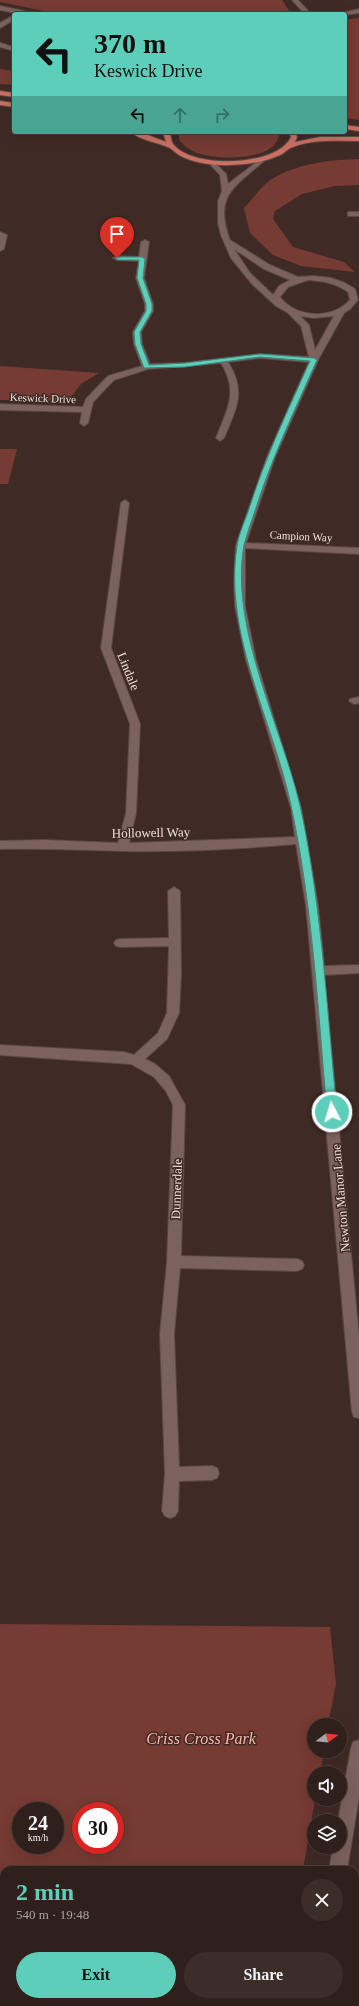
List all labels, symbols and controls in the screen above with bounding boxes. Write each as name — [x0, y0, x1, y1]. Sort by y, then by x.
icon: left — [28, 28, 80, 80]
text: 370 m — [94, 28, 166, 59]
text: Keswick Drive — [94, 61, 202, 81]
icon: left — [127, 104, 149, 126]
icon: ahead — [169, 104, 191, 126]
icon: right — [211, 104, 233, 126]
pin — [100, 217, 134, 258]
icon: arrive — [106, 223, 128, 245]
street label: Keswick Drive — [10, 391, 76, 405]
street label: Campion Way — [269, 528, 333, 544]
street label: Lindale — [114, 650, 143, 693]
street label: Hollowell Way — [112, 824, 191, 841]
position arrow — [311, 1091, 353, 1133]
street label: Newton Manor Lane — [328, 1143, 353, 1253]
street label: Dunnerdale — [168, 1158, 185, 1220]
north arrow — [307, 1718, 347, 1758]
map controls — [307, 1718, 347, 1854]
park label: Criss Cross Park — [146, 1730, 257, 1747]
button: sound — [307, 1766, 347, 1806]
speed limit sign: 30 — [72, 1802, 124, 1854]
text: 24 — [28, 1812, 48, 1834]
button: layers — [307, 1814, 347, 1854]
text: km/h — [28, 1832, 48, 1843]
text: 2 min — [16, 1879, 74, 1905]
button: close — [301, 1879, 343, 1921]
text: 540 m · 19:48 — [16, 1907, 89, 1922]
button: Exit — [16, 1952, 176, 1998]
button: Share — [184, 1952, 343, 1998]

